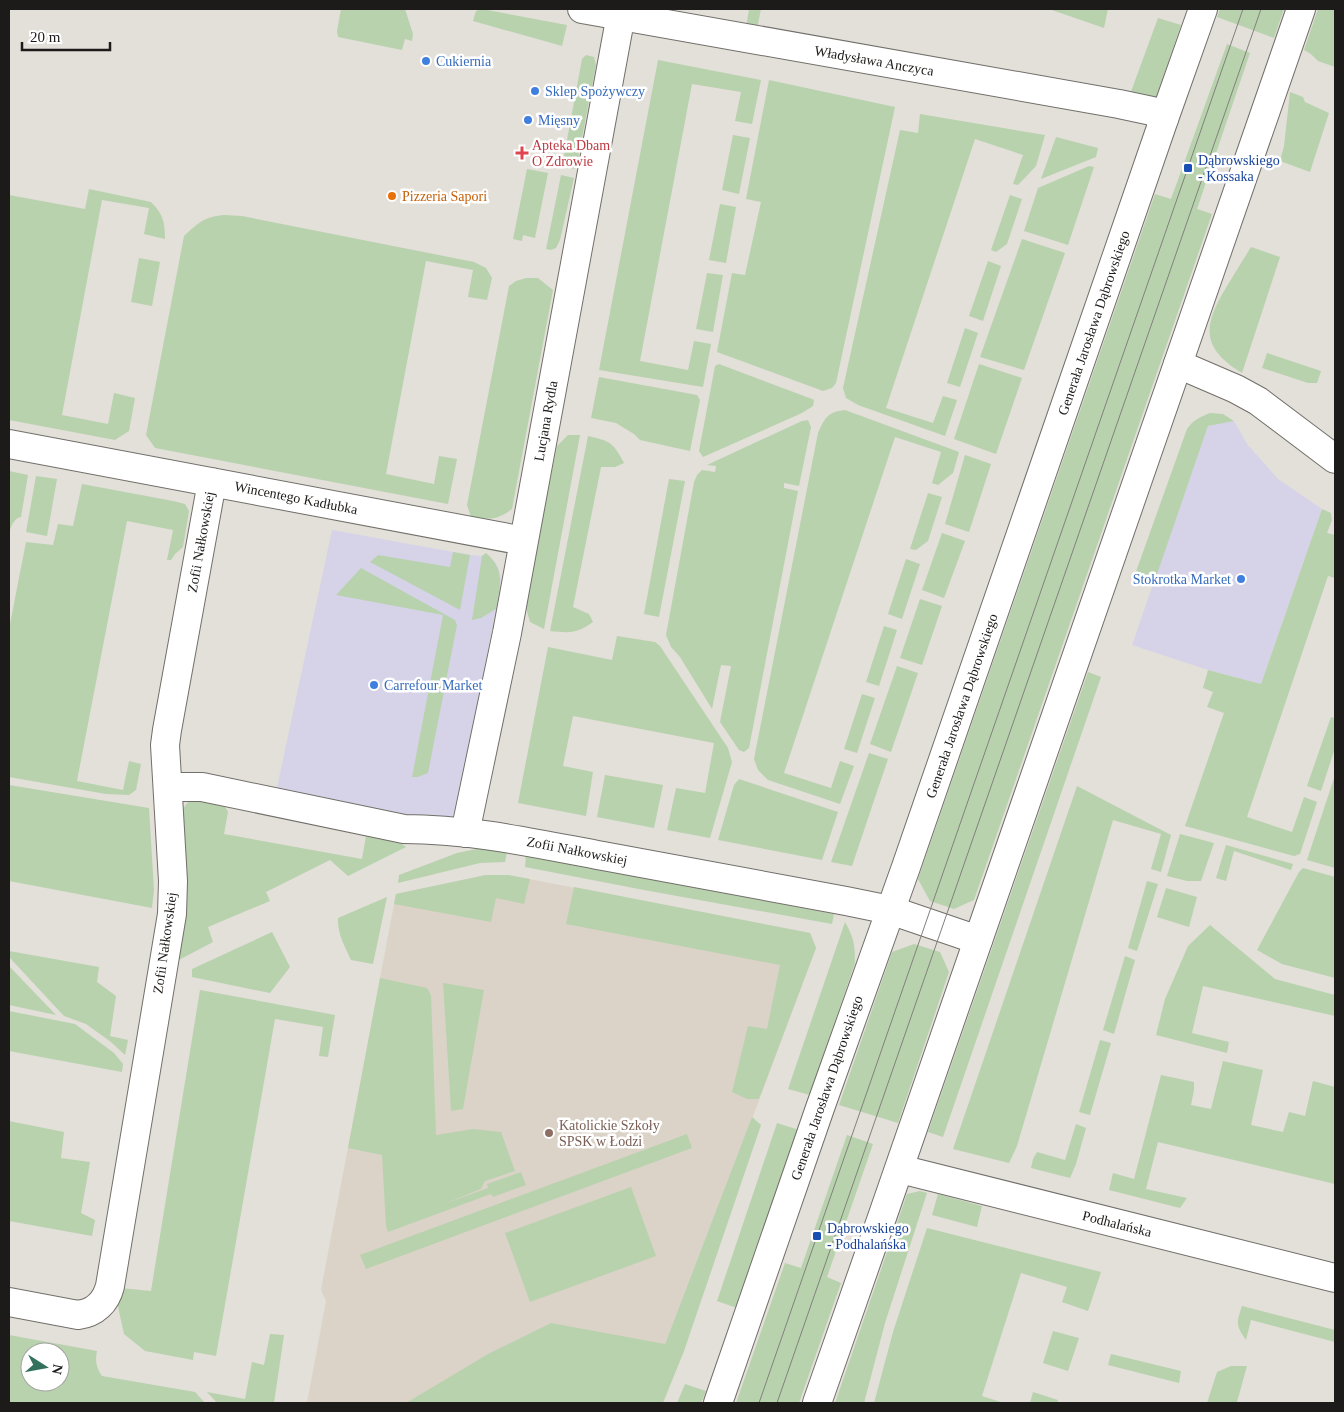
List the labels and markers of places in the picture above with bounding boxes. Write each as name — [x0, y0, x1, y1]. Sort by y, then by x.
place label: Cukiernia — [436, 54, 492, 69]
marker: Cukiernia — [420, 55, 432, 67]
place label: Sklep Spożywczy — [545, 84, 645, 99]
marker: Sklep Spożywczy — [529, 85, 541, 97]
place label: Mięsny — [538, 113, 580, 128]
marker: Mięsny — [522, 114, 534, 126]
place label: Apteka Dbam O Zdrowie — [532, 138, 610, 169]
marker: Apteka Dbam O Zdrowie — [516, 147, 528, 159]
place label: Dąbrowskiego - Kossaka — [1198, 153, 1280, 184]
marker: Dąbrowskiego - Kossaka — [1182, 162, 1194, 174]
place label: Pizzeria Sapori — [402, 189, 487, 204]
marker: Pizzeria Sapori — [386, 190, 398, 202]
place label: Stokrotka Market — [1133, 572, 1231, 587]
marker: Stokrotka Market — [1235, 573, 1247, 585]
place label: Carrefour Market — [384, 678, 482, 693]
marker: Carrefour Market — [368, 679, 380, 691]
place label: Katolickie Szkoły SPSK w Łodzi — [559, 1118, 660, 1149]
marker: Katolickie Szkoły SPSK w Łodzi — [543, 1127, 555, 1139]
place label: Dąbrowskiego - Podhalańska — [827, 1221, 909, 1252]
marker: Dąbrowskiego - Podhalańska — [811, 1230, 823, 1242]

